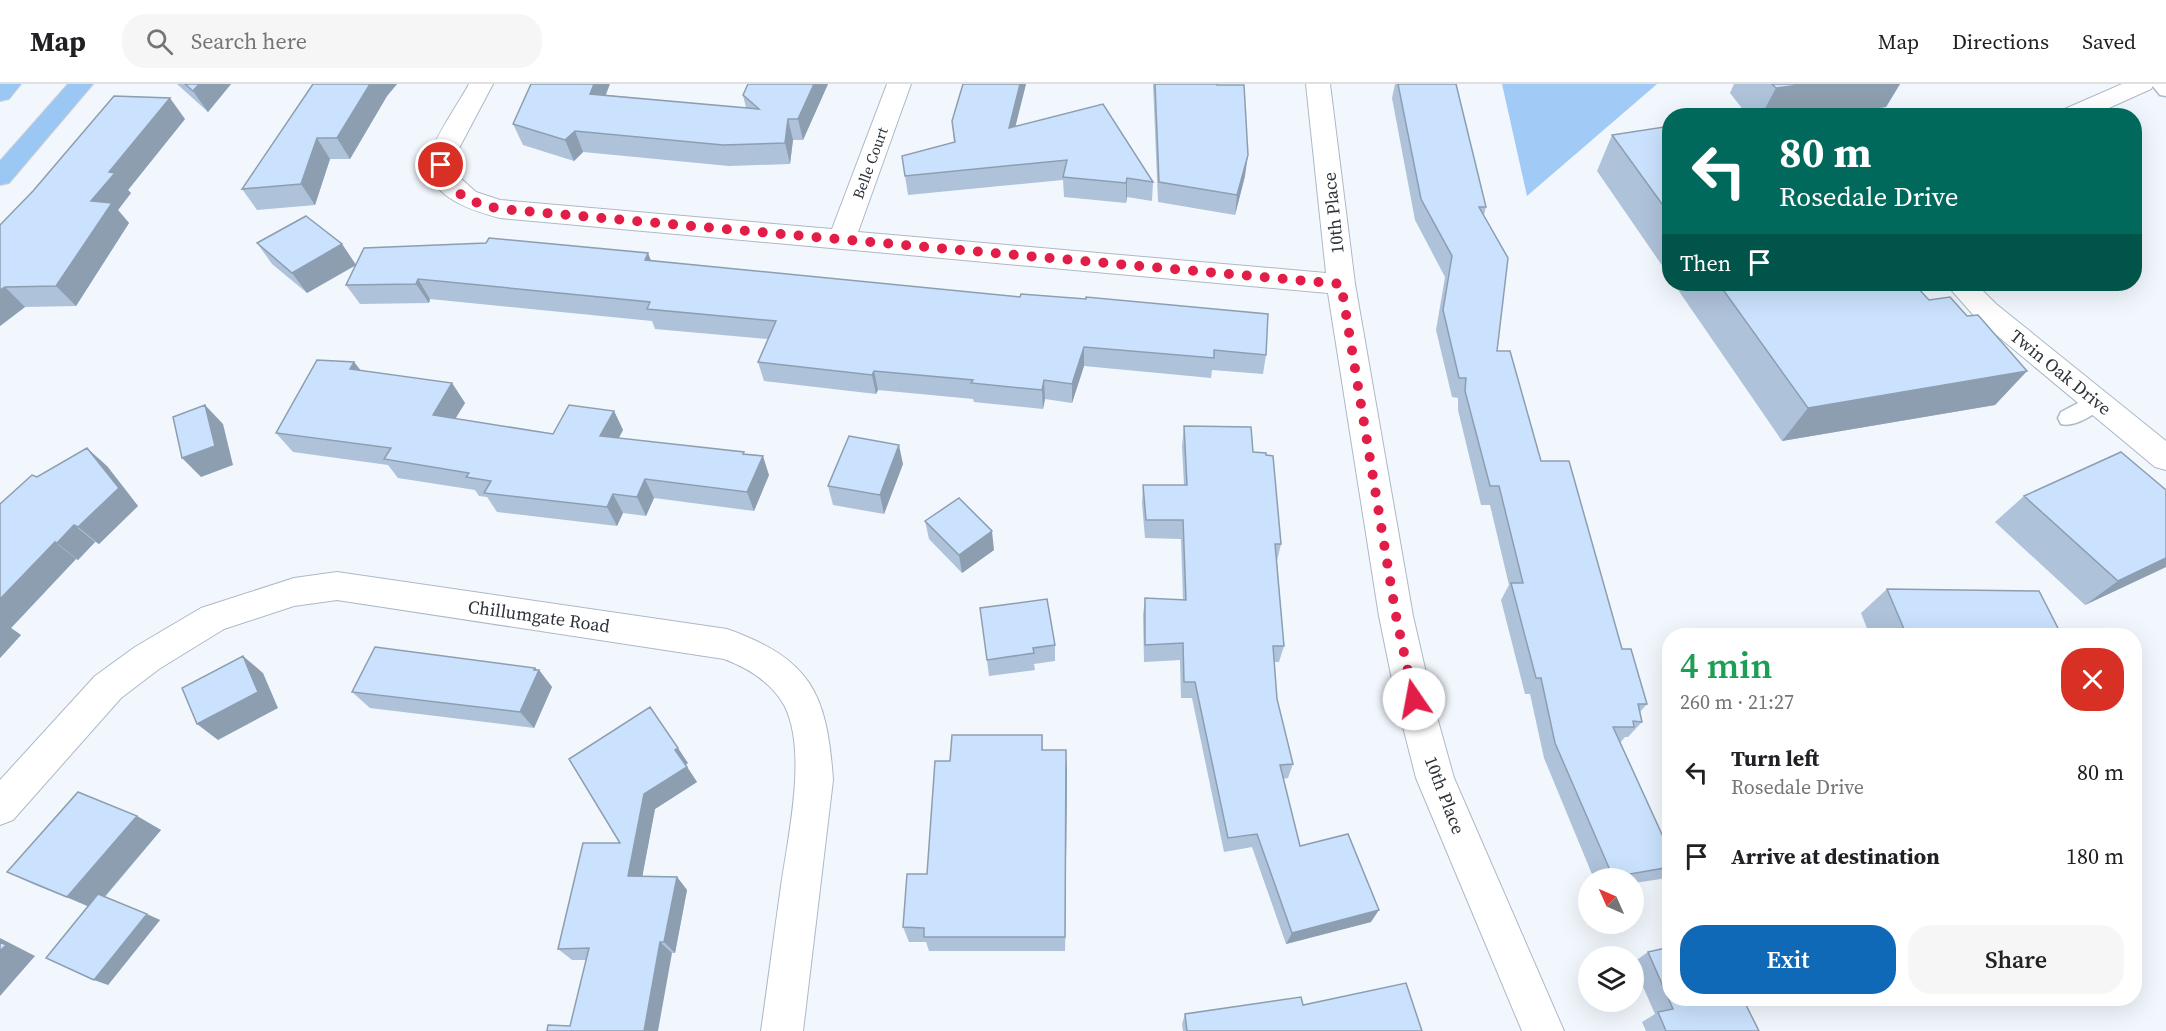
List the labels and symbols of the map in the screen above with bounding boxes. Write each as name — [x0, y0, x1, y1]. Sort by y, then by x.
street label: Belle Court — [847, 124, 893, 202]
pin — [415, 139, 466, 190]
street label: 10th Place — [1316, 171, 1350, 255]
street label: Twin Oak Drive — [2005, 323, 2117, 421]
street label: Chillumgate Road — [466, 594, 612, 638]
position arrow — [1382, 667, 1446, 731]
street label: 10th Place — [1419, 752, 1471, 838]
north arrow — [1578, 868, 1644, 934]

